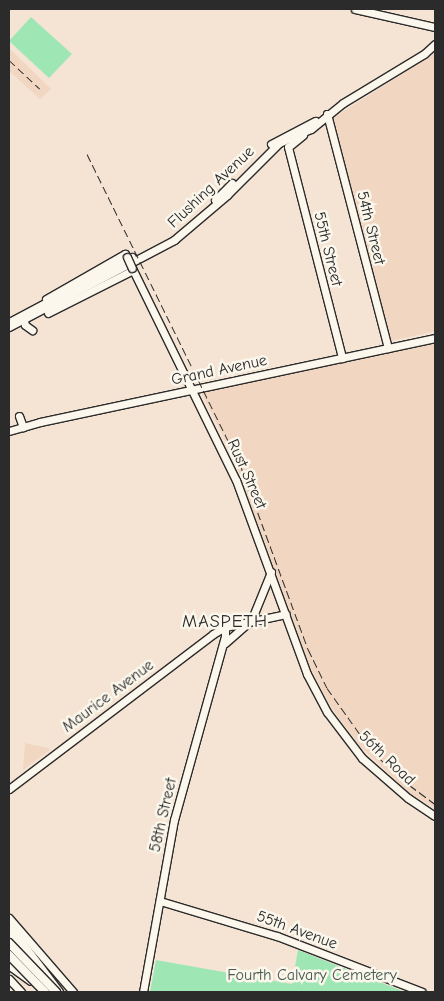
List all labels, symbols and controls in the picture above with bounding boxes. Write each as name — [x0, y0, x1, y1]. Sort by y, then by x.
street label: Flushing Avenue — [164, 142, 258, 232]
street label: 54th Street — [353, 189, 389, 267]
street label: 55th Street — [310, 210, 346, 288]
street label: Grand Avenue — [169, 351, 269, 389]
street label: Rust Street — [223, 436, 271, 512]
district label: MASPETH — [181, 611, 269, 633]
street label: Maurice Avenue — [58, 655, 158, 737]
street label: 56th Road — [355, 727, 419, 789]
street label: 58th Street — [145, 776, 181, 854]
street label: 55th Avenue — [254, 907, 340, 953]
park label: Fourth Calvary Cemetery — [227, 965, 397, 985]

